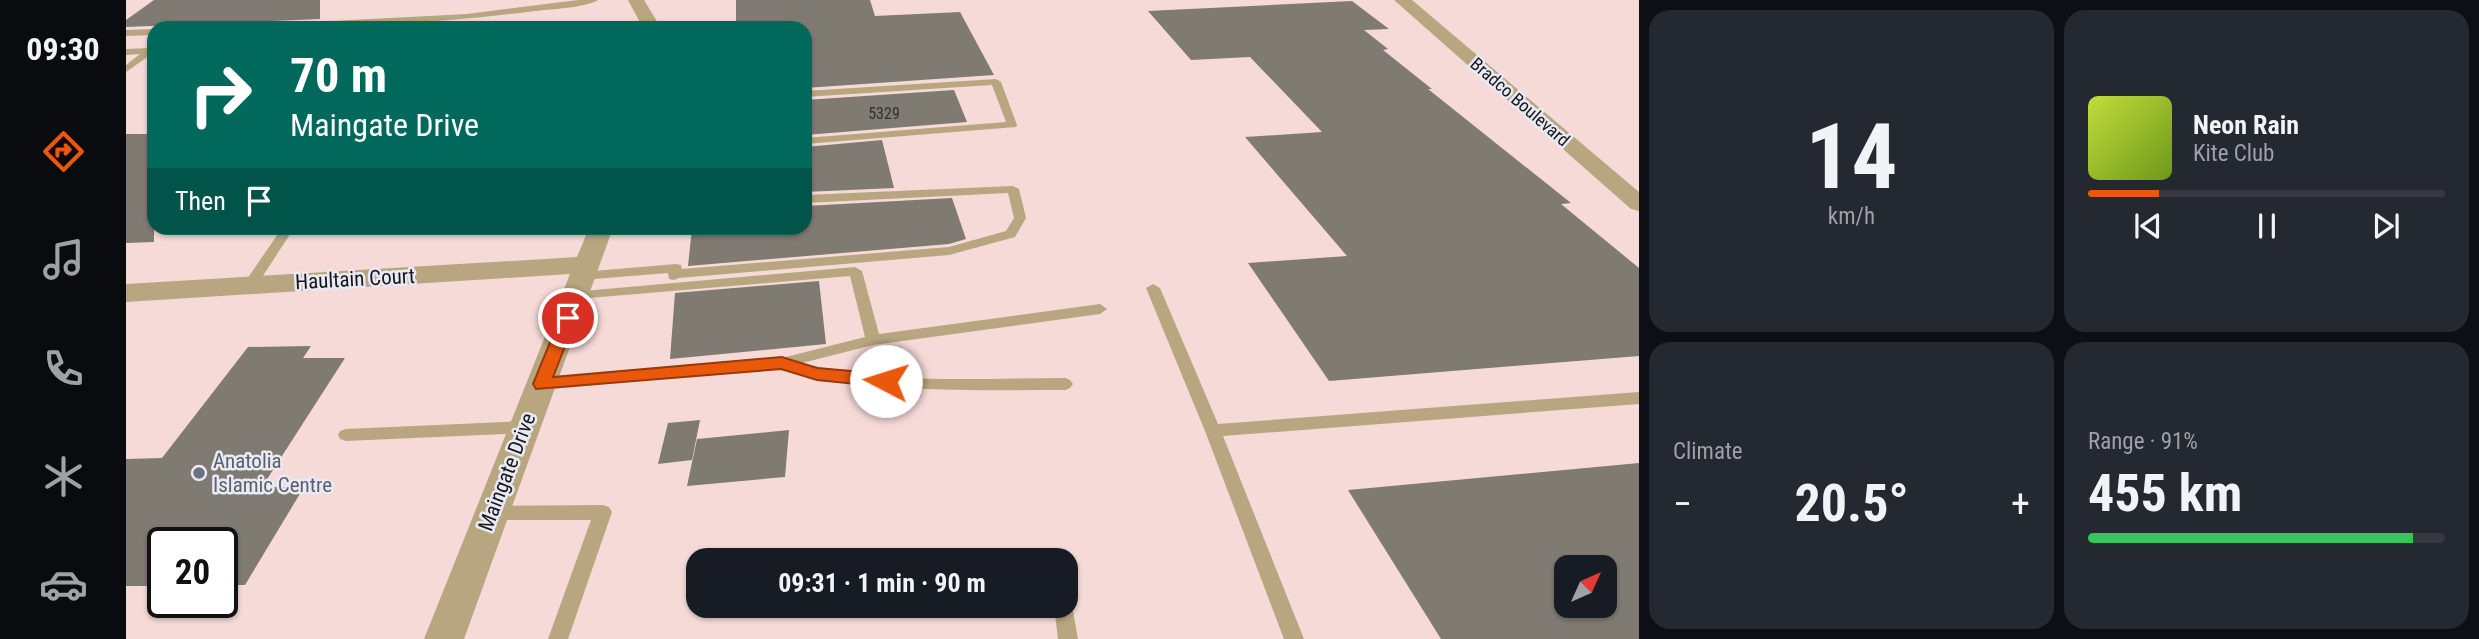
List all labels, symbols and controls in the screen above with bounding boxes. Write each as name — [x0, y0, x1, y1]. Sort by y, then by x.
text: 09:30 — [26, 30, 100, 68]
text: 70 m — [290, 47, 387, 104]
icon: right — [175, 49, 266, 140]
street label: Bradco Boulevard — [1466, 53, 1574, 150]
house number: 5329 — [868, 104, 900, 123]
text: 14 — [1806, 104, 1897, 210]
text: Maingate Drive — [290, 106, 479, 144]
text: Neon Rain — [2193, 110, 2299, 140]
icon: directions — [39, 127, 88, 176]
text: Kite Club — [2193, 140, 2274, 167]
icon: arrive — [240, 182, 278, 220]
text: Then — [175, 186, 226, 216]
text: km/h — [1828, 203, 1875, 230]
icon: previous — [2129, 207, 2167, 245]
icon: pause — [2248, 207, 2286, 245]
icon: next — [2367, 207, 2405, 245]
icon: music — [39, 235, 88, 284]
street label: Haultain Court — [295, 264, 415, 294]
pin — [538, 288, 598, 348]
icon: arrive — [549, 299, 587, 337]
icon: phone — [39, 344, 88, 393]
position arrow — [849, 344, 923, 418]
street label: Maingate Drive — [474, 410, 540, 534]
text: Range · 91% — [2088, 428, 2198, 455]
text: Climate — [1673, 438, 1743, 465]
place label: Anatolia Islamic Centre — [213, 449, 332, 497]
icon: climate — [39, 452, 88, 501]
text: 455 km — [2088, 463, 2242, 524]
marker: Anatolia Islamic Centre — [191, 465, 207, 481]
text: 20.5° — [1794, 473, 1909, 534]
text: − — [1673, 482, 1692, 526]
text: + — [2011, 482, 2030, 526]
speed limit sign: 20 — [147, 527, 238, 618]
north arrow — [1554, 555, 1617, 618]
map controls — [1554, 555, 1617, 618]
icon: car — [39, 560, 88, 609]
text: 09:31 · 1 min · 90 m — [778, 568, 986, 598]

